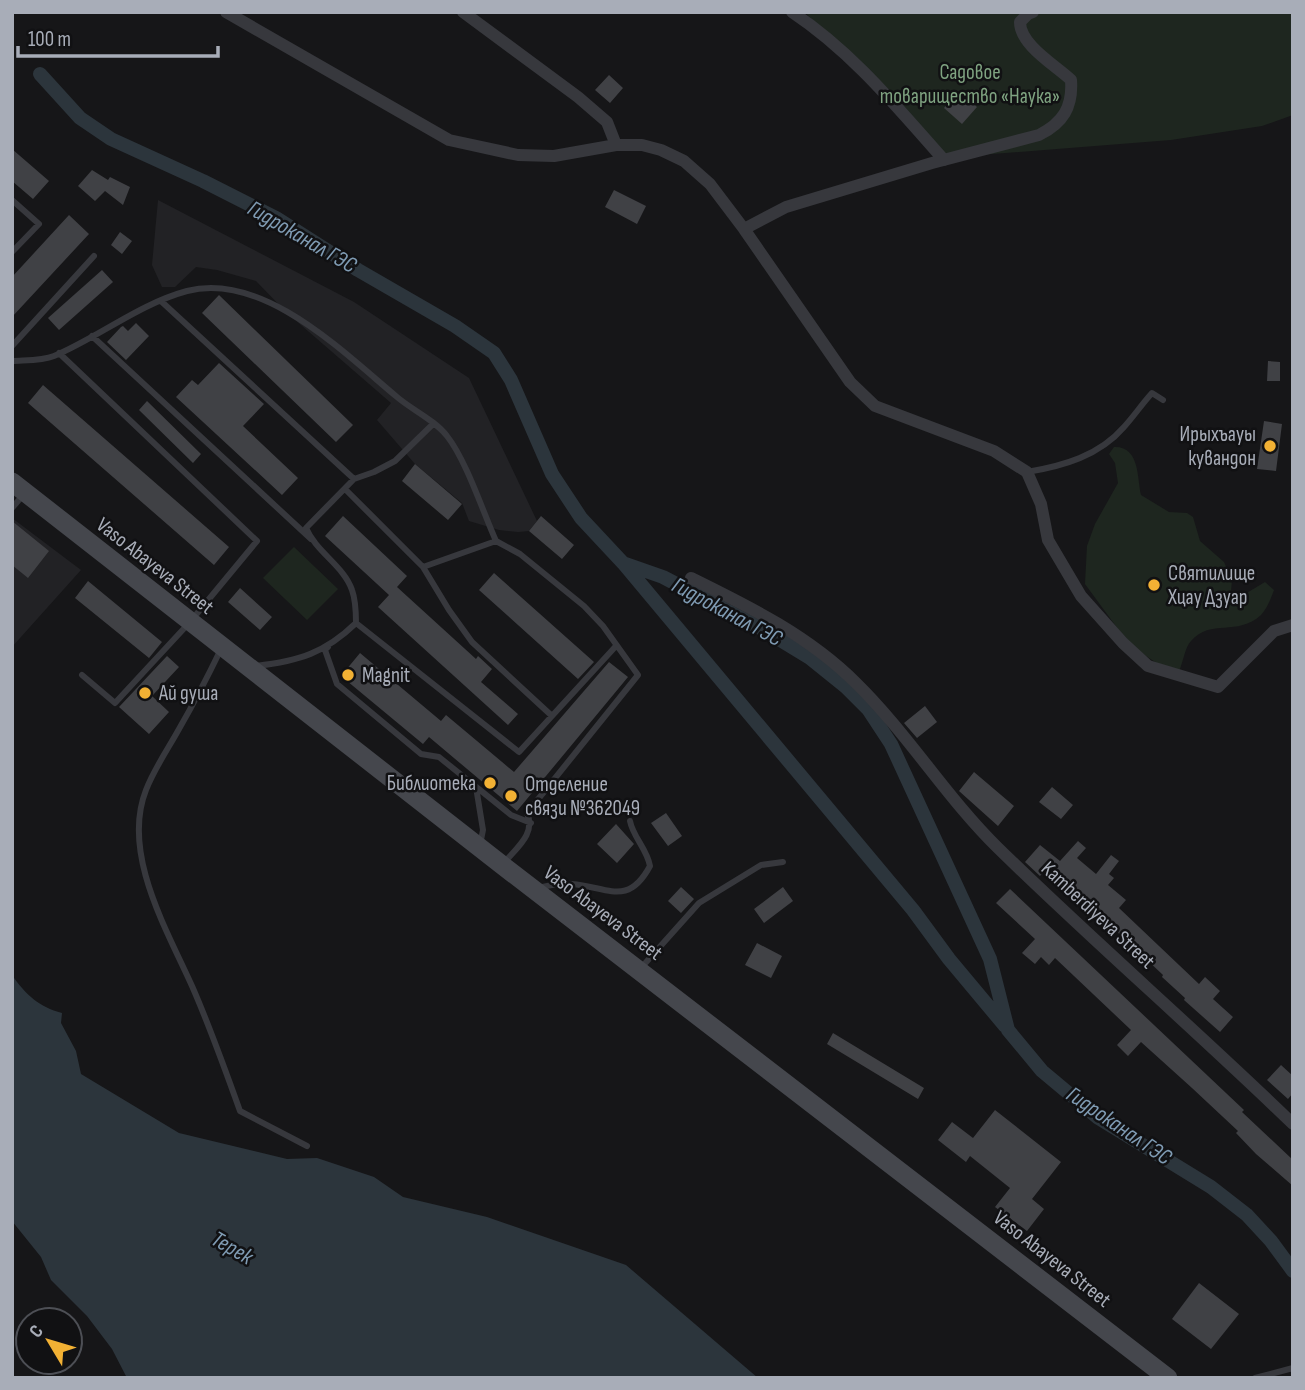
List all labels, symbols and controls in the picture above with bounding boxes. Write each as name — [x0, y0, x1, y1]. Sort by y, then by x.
scale bar — [18, 14, 217, 58]
text: 100 m — [28, 27, 71, 52]
park label: Садовое товарищество «Наука» — [880, 60, 1060, 109]
water label: Гидроканал ГЭС — [242, 195, 362, 280]
place label: Ирыхъауы кувандон — [1180, 422, 1256, 471]
marker: Ирыхъауы кувандон — [1262, 438, 1278, 454]
street label: Vaso Abayeva Street — [91, 512, 219, 620]
place label: Святилище Хцау Дзуар — [1167, 561, 1255, 610]
water label: Гидроканал ГЭС — [667, 571, 788, 653]
marker: Святилище Хцау Дзуар — [1146, 577, 1162, 593]
place label: Magnit — [362, 663, 410, 688]
marker: Magnit — [340, 667, 356, 683]
place label: Ай душа — [158, 681, 218, 706]
marker: Ай душа — [137, 685, 153, 701]
place label: Библиотека — [387, 771, 476, 796]
place label: Отделение связи №362049 — [525, 772, 640, 821]
marker: Библиотека — [482, 775, 498, 791]
marker: Отделение связи №362049 — [503, 788, 519, 804]
street label: Kamberdiyeva Street — [1036, 856, 1160, 974]
street label: Vaso Abayeva Street — [539, 860, 667, 966]
water label: Гидроканал ГЭС — [1061, 1080, 1178, 1172]
street label: Vaso Abayeva Street — [988, 1205, 1116, 1313]
water label: Терек — [206, 1225, 259, 1272]
north arrow — [14, 1306, 84, 1376]
text: С — [25, 1320, 49, 1342]

